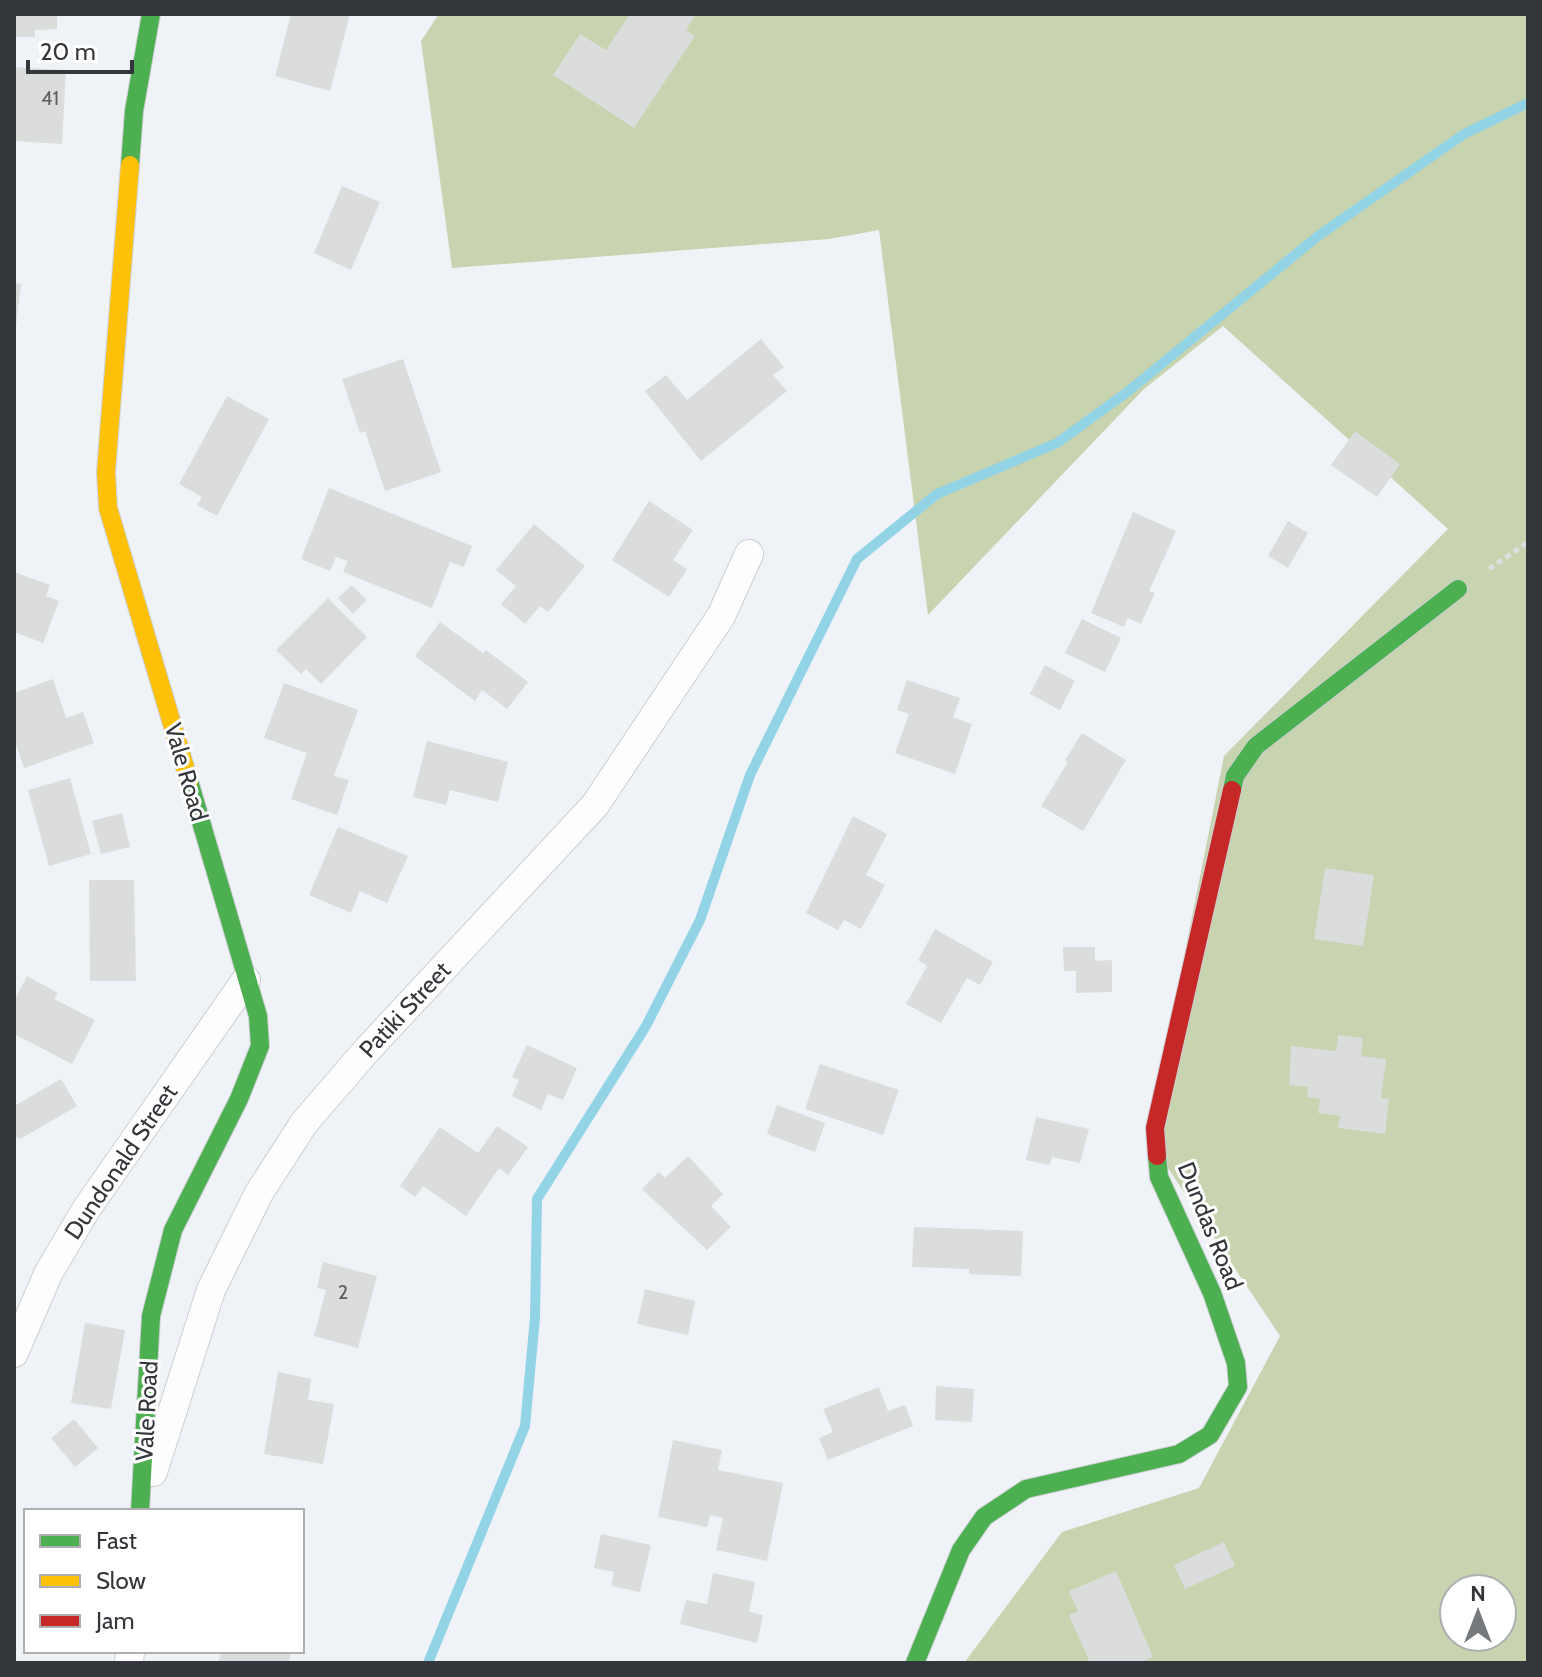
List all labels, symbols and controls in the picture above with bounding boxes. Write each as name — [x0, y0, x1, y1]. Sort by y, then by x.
scale bar — [28, 24, 132, 74]
text: 20 m — [40, 37, 96, 66]
house number: 41 — [41, 86, 59, 110]
street label: Vale Road — [159, 720, 214, 824]
street label: Patiki Street — [353, 956, 456, 1064]
street label: Dundonald Street — [58, 1079, 183, 1245]
street label: Dundas Road — [1172, 1158, 1249, 1294]
house number: 2 — [338, 1280, 348, 1304]
street label: Vale Road — [129, 1360, 164, 1462]
legend — [24, 1509, 304, 1653]
text: Fast — [96, 1526, 137, 1555]
text: Slow — [96, 1566, 146, 1595]
north arrow — [1438, 1573, 1518, 1653]
text: N — [1470, 1580, 1486, 1607]
text: Jam — [95, 1606, 134, 1635]

